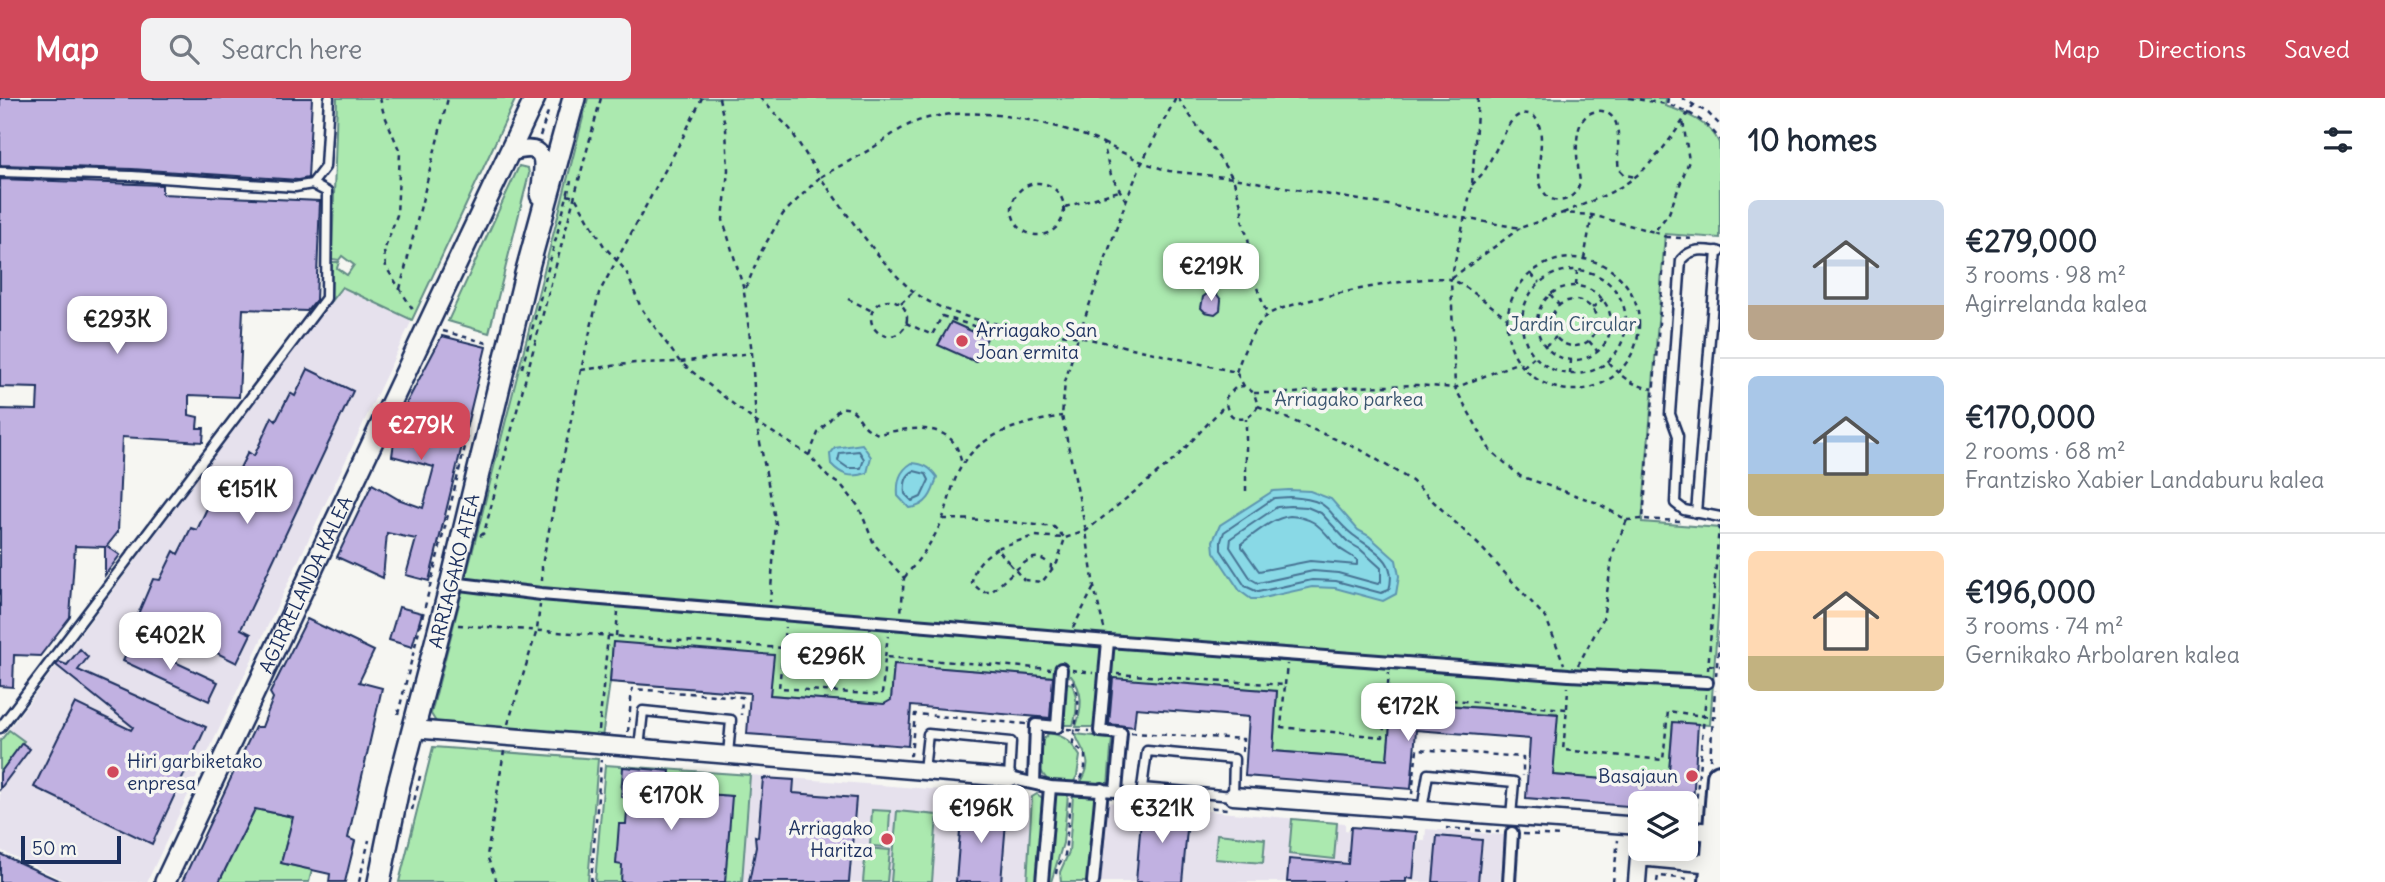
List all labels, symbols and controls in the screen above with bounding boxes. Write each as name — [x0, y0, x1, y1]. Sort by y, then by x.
search box — [141, 18, 631, 81]
text: Map — [35, 28, 99, 70]
icon: search — [165, 30, 203, 68]
text: Search here — [221, 33, 362, 66]
text: Map — [2053, 34, 2100, 64]
text: Directions — [2138, 34, 2246, 64]
text: Saved — [2284, 34, 2350, 64]
text: 10 homes — [1748, 121, 1877, 159]
icon: filters — [2319, 121, 2357, 159]
text: €279,000 — [1965, 222, 2098, 260]
icon: home — [1804, 228, 1888, 312]
pin: €219K — [1162, 244, 1260, 303]
text: €219K — [1179, 251, 1243, 280]
text: 3 rooms · 98 m² — [1965, 260, 2126, 289]
text: Agirrelanda kalea — [1965, 289, 2147, 318]
pin: €293K — [68, 296, 166, 356]
text: €293K — [83, 304, 151, 333]
park label: Jardín Circular — [1510, 312, 1637, 336]
place label: Arriagako San Joan ermita — [976, 318, 1097, 364]
marker: Arriagako San Joan ermita — [954, 333, 970, 349]
park label: Arriagako parkea — [1275, 387, 1424, 411]
text: €170,000 — [1965, 398, 2096, 436]
pin: €279K — [372, 402, 470, 462]
icon: home — [1804, 404, 1888, 488]
text: €279K — [388, 410, 454, 439]
text: 2 rooms · 68 m² — [1965, 436, 2126, 465]
text: Frantzisko Xabier Landaburu kalea — [1965, 465, 2324, 494]
pin: €151K — [198, 466, 296, 526]
text: €151K — [217, 474, 277, 503]
street label: ARRIAGAKO ATEA — [423, 491, 485, 651]
street label: AGIRRELANDA KALEA — [253, 492, 357, 677]
text: €196,000 — [1965, 573, 2096, 611]
icon: home — [1804, 579, 1888, 663]
text: 3 rooms · 74 m² — [1965, 611, 2124, 640]
pin: €402K — [121, 612, 219, 672]
text: €402K — [135, 620, 205, 649]
pin: €296K — [782, 634, 880, 693]
text: Gernikako Arbolaren kalea — [1965, 640, 2240, 669]
text: €296K — [797, 641, 865, 670]
pin: €172K — [1359, 684, 1457, 743]
text: €172K — [1377, 691, 1439, 720]
place label: Hiri garbiketako enpresa — [127, 749, 263, 795]
marker: Hiri garbiketako enpresa — [105, 764, 121, 780]
place label: Basajaun — [1598, 764, 1678, 788]
marker: Basajaun — [1684, 768, 1700, 784]
pin: €170K — [622, 772, 720, 832]
text: €170K — [639, 780, 703, 809]
pin: €196K — [932, 786, 1030, 845]
pin: €321K — [1113, 786, 1211, 845]
map controls — [1628, 791, 1698, 861]
button: layers — [1628, 791, 1698, 861]
text: €196K — [949, 793, 1013, 822]
text: €321K — [1130, 793, 1194, 822]
place label: Arriagako Haritza — [789, 816, 873, 862]
marker: Arriagako Haritza — [879, 831, 895, 847]
scale bar — [21, 833, 121, 865]
text: 50 m — [32, 836, 77, 860]

